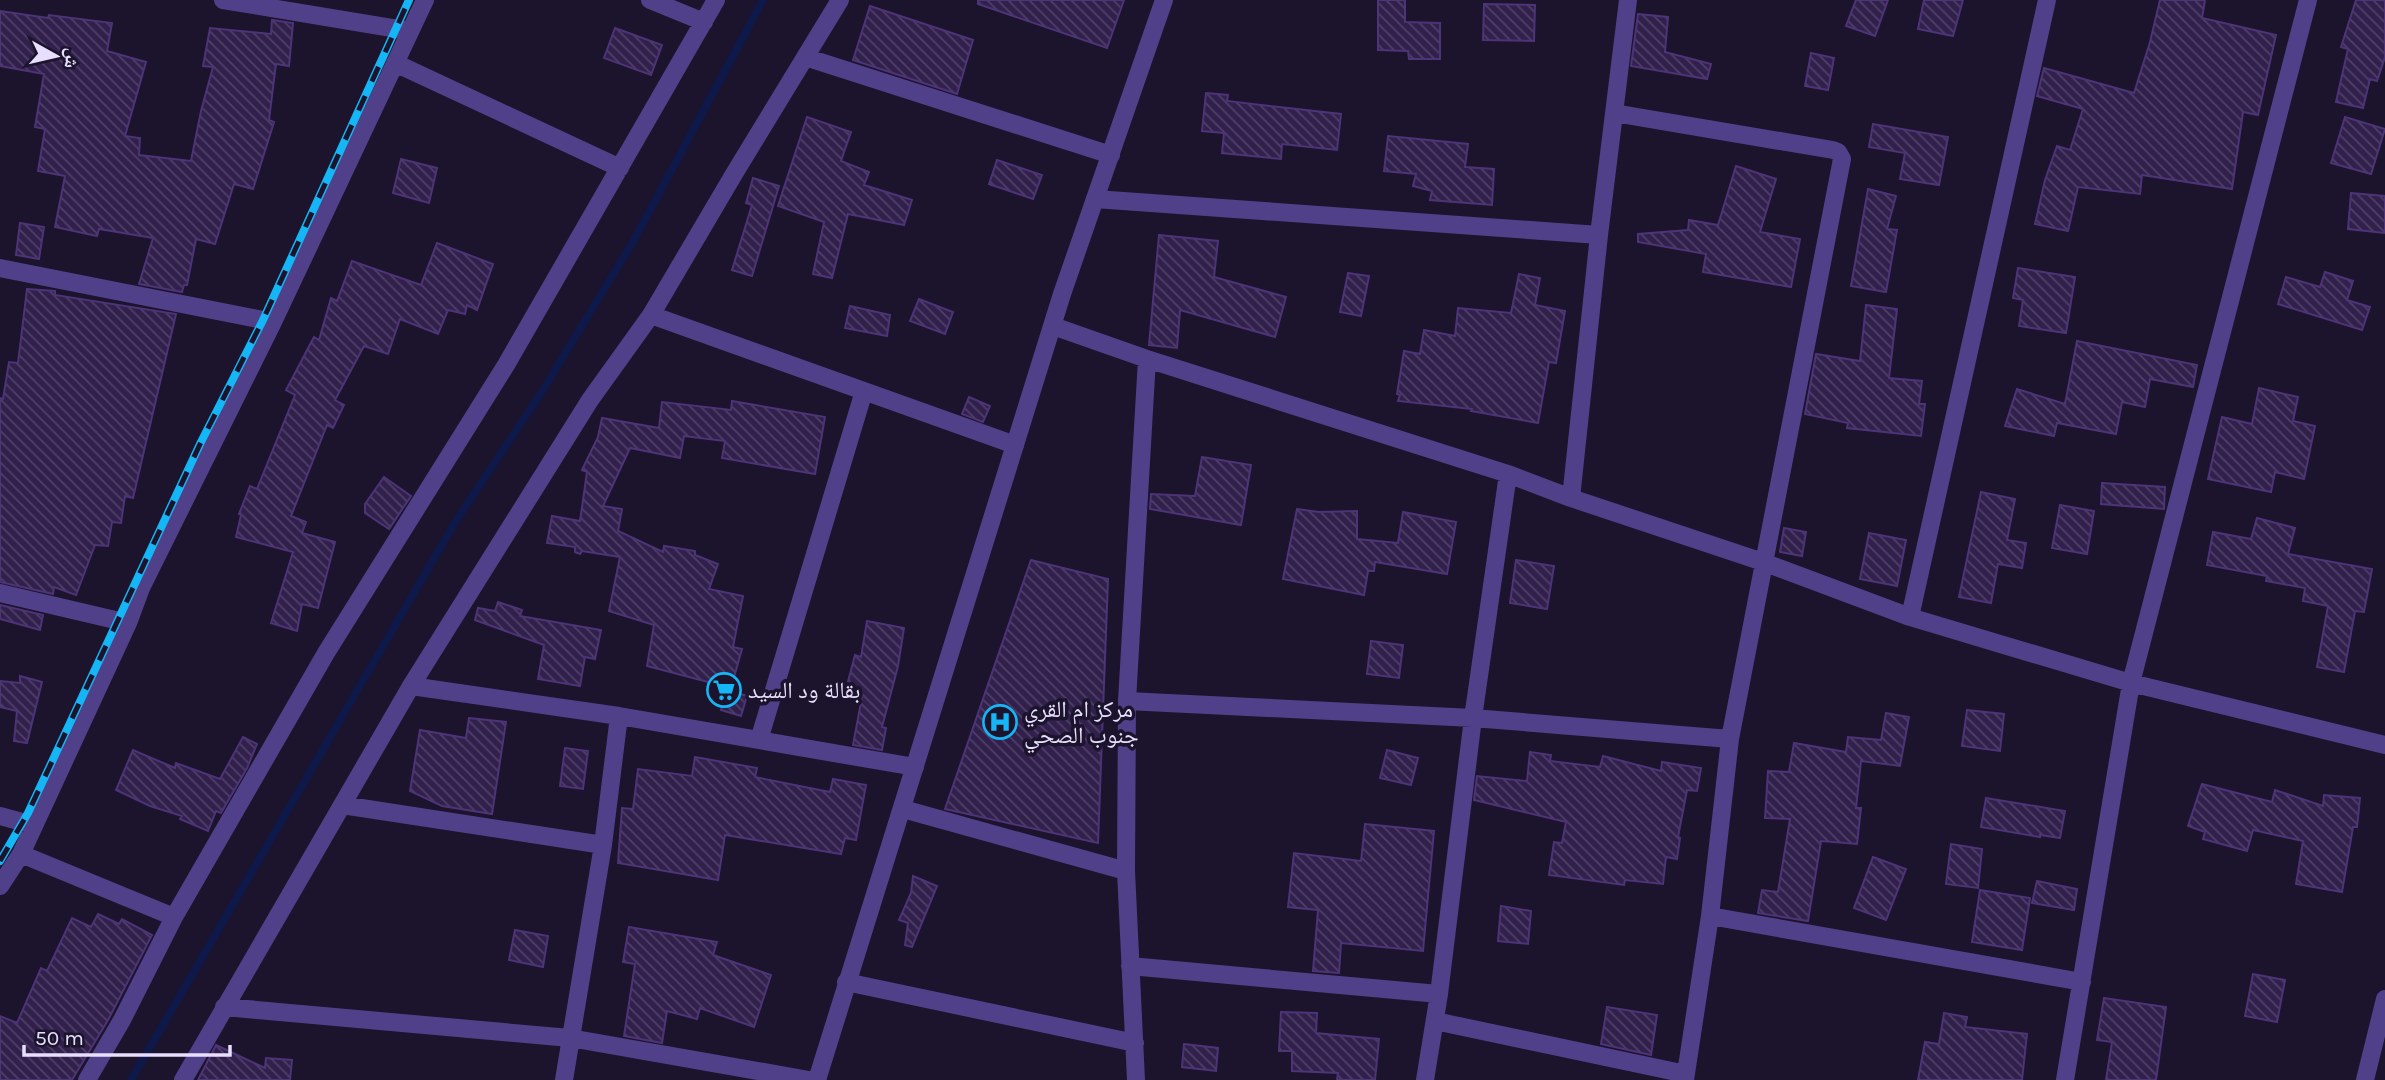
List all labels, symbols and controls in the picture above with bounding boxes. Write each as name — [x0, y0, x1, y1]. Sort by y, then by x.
north arrow — [21, 21, 91, 91]
text: ش — [60, 47, 84, 70]
supermarket icon: بقالة ود السيد — [705, 671, 743, 709]
place label: بقالة ود السيد — [748, 677, 860, 704]
place label: مركز ام القري جنوب الصحي — [1024, 696, 1139, 754]
hospital icon: مركز ام القري جنوب الصحي — [981, 703, 1019, 741]
scale bar — [24, 1014, 231, 1058]
text: 50 m — [35, 1026, 84, 1050]

